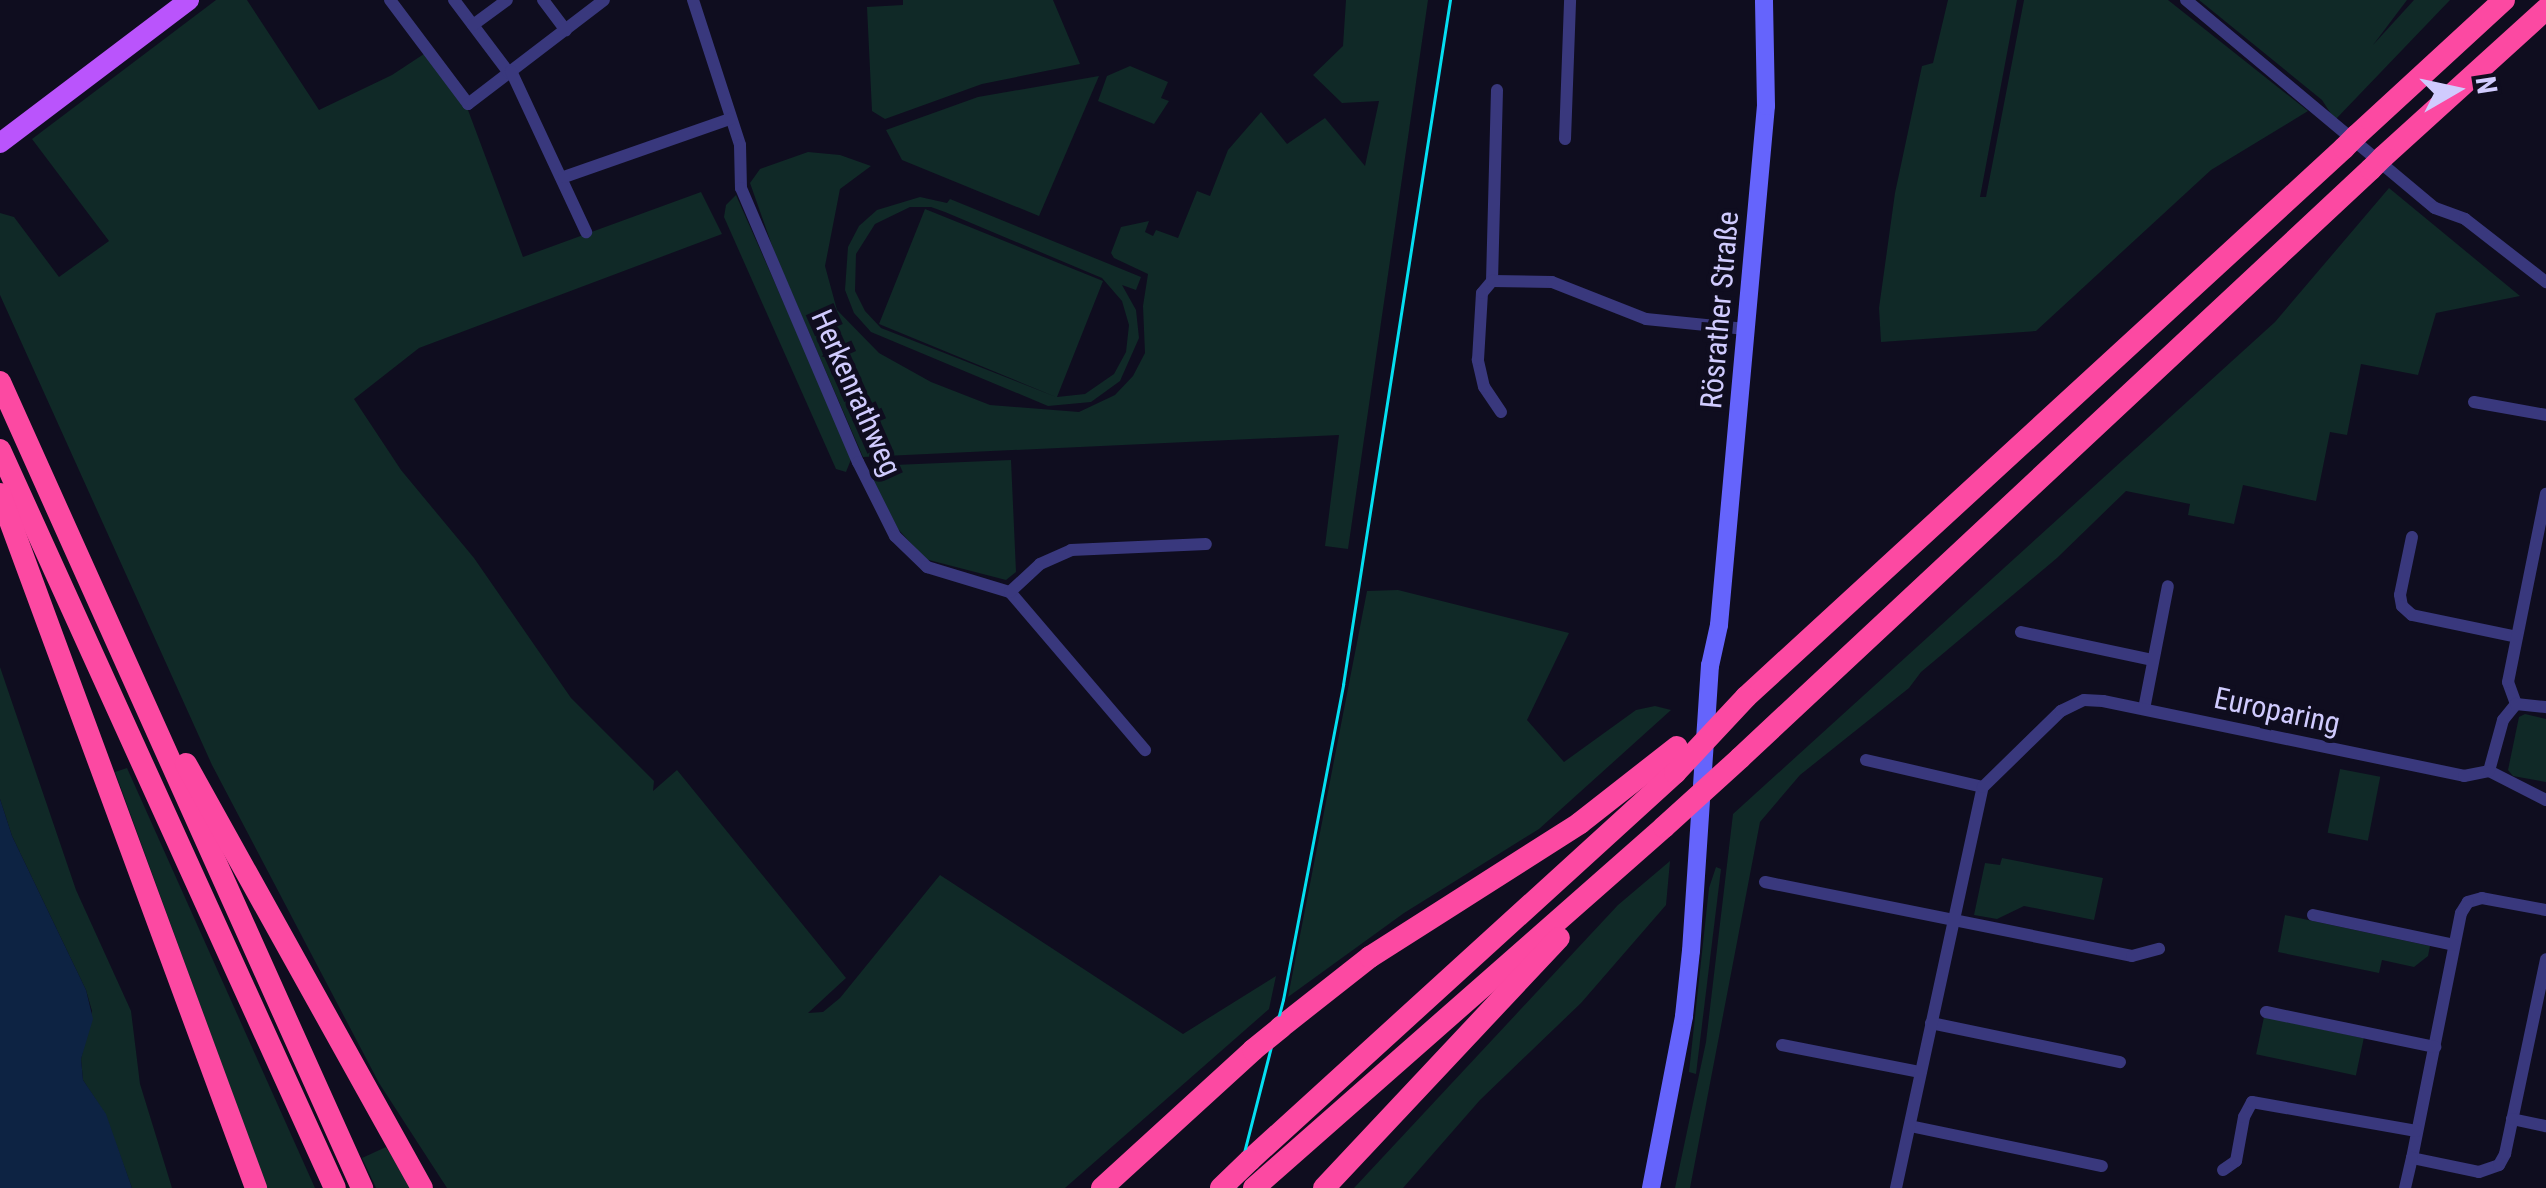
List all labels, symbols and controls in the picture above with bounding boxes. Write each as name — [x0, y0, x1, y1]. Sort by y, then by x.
north arrow — [2406, 40, 2506, 140]
text: N — [2468, 74, 2504, 96]
street label: Rösrather Straße — [1693, 210, 1747, 410]
street label: Herkenrathweg — [803, 304, 909, 482]
street label: Europaring — [2211, 680, 2343, 742]

